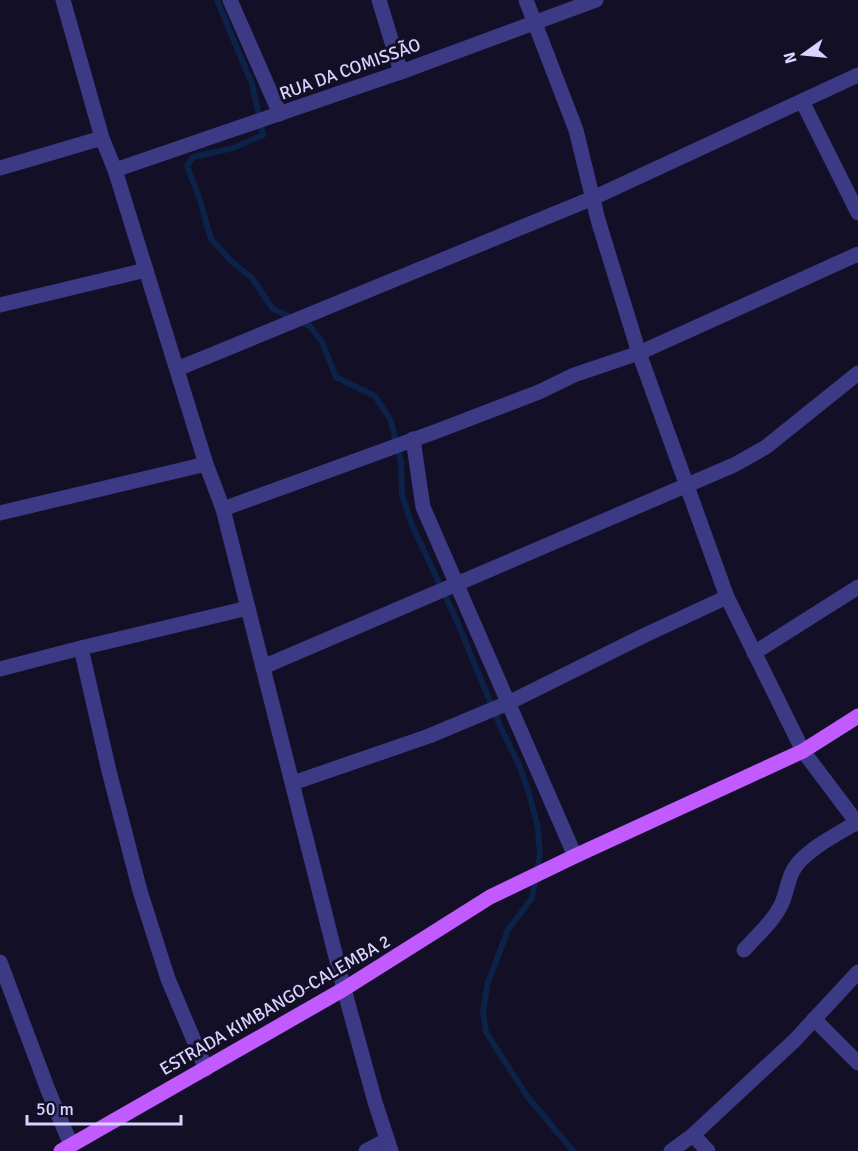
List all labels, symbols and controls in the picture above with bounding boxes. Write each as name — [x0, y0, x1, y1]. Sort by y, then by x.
north arrow — [774, 24, 834, 84]
street label: RUA DA COMISSÃO — [276, 33, 424, 105]
text: N — [779, 50, 802, 66]
street label: ESTRADA KIMBANGO-CALEMBA 2 — [156, 930, 394, 1080]
scale bar — [27, 1088, 182, 1126]
text: 50 m — [36, 1098, 74, 1120]

